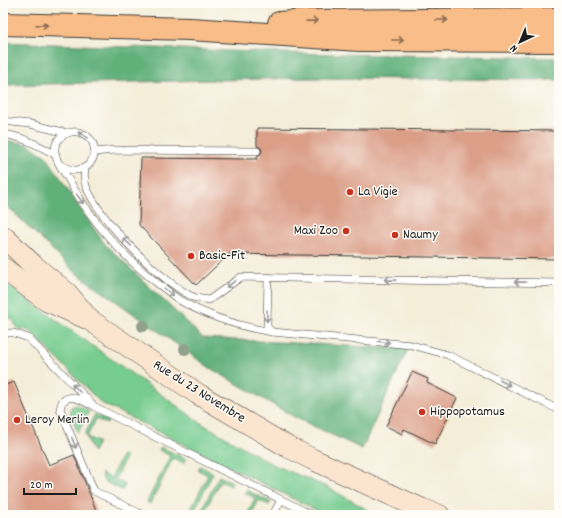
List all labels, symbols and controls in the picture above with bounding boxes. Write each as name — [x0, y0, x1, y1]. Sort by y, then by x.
one-way arrow — [435, 16, 448, 24]
one-way arrow — [305, 17, 318, 25]
one-way arrow — [35, 22, 48, 29]
north arrow — [500, 22, 540, 62]
one-way arrow — [391, 36, 404, 44]
text: N — [507, 40, 522, 55]
one-way arrow — [77, 131, 89, 138]
place label: La Vigie — [358, 182, 398, 202]
marker: La Vigie — [345, 187, 355, 197]
one-way arrow — [76, 193, 84, 204]
place label: Maxi Zoo — [294, 221, 338, 241]
place label: Naumy — [403, 225, 438, 245]
marker: Maxi Zoo — [341, 226, 351, 236]
marker: Naumy — [390, 230, 400, 240]
one-way arrow — [122, 237, 132, 247]
place label: Basic-Fit — [199, 246, 245, 266]
marker: Basic-Fit — [186, 251, 196, 261]
one-way arrow — [384, 276, 397, 283]
one-way arrow — [514, 278, 527, 286]
one-way arrow — [226, 280, 237, 289]
one-way arrow — [163, 288, 174, 297]
one-way arrow — [263, 309, 271, 322]
one-way arrow — [377, 338, 390, 346]
street label: Rue du 23 Novembre — [149, 356, 249, 428]
one-way arrow — [499, 380, 511, 388]
one-way arrow — [71, 383, 81, 393]
place label: Hippopotamus — [430, 402, 505, 422]
marker: Hippopotamus — [417, 407, 427, 417]
place label: Leroy Merlin — [25, 410, 89, 430]
marker: Leroy Merlin — [12, 415, 22, 425]
one-way arrow — [71, 437, 79, 449]
scale bar — [24, 470, 76, 496]
text: 20 m — [30, 477, 53, 494]

